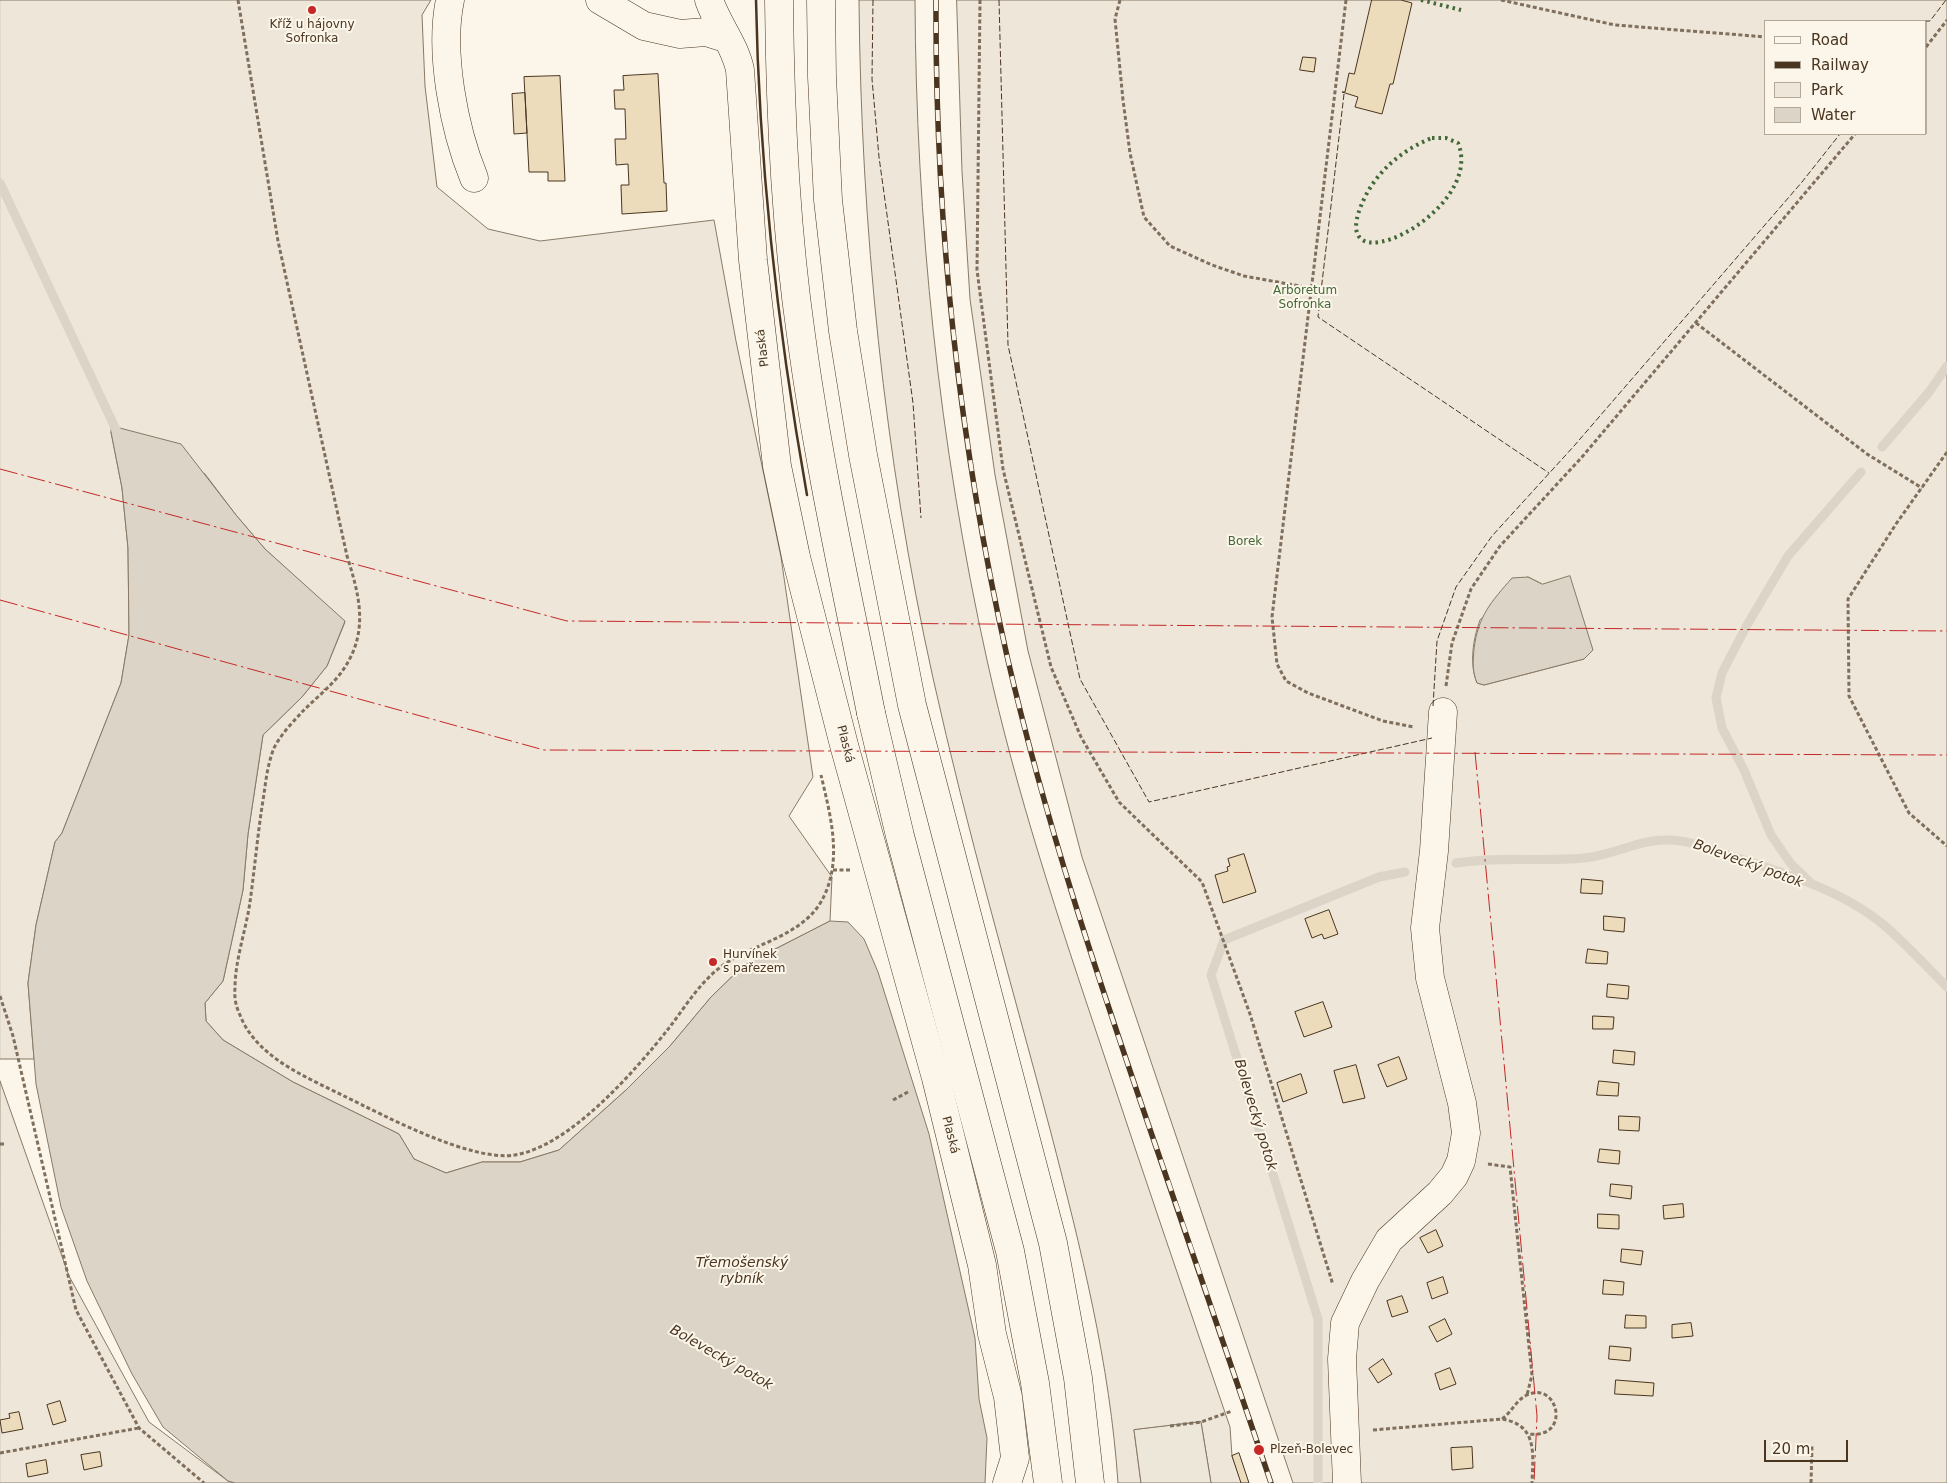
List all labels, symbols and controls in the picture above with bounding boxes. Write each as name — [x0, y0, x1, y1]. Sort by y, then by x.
marker: Kříž u hájovny Sofronka — [306, 4, 318, 16]
place label: Kříž u hájovny Sofronka — [269, 18, 355, 46]
legend — [1764, 20, 1927, 135]
text: Road — [1811, 31, 1849, 49]
text: Railway — [1811, 56, 1869, 74]
text: Park — [1811, 81, 1843, 99]
text: Water — [1811, 106, 1855, 124]
park label: Arboretum Sofronka — [1273, 284, 1337, 312]
street label: Plaská — [754, 328, 772, 368]
park label: Borek — [1228, 535, 1262, 549]
street label: Plaská — [833, 724, 857, 764]
water label: Bolevecký potok — [1691, 836, 1805, 892]
place label: Hurvínek s pařezem — [723, 948, 785, 976]
marker: Hurvínek s pařezem — [707, 956, 719, 968]
water label: Bolevecký potok — [1230, 1057, 1280, 1173]
street label: Plaská — [938, 1115, 962, 1155]
water label: Třemošenský rybník — [696, 1255, 788, 1288]
water label: Bolevecký potok — [667, 1322, 775, 1394]
scale bar — [1767, 1430, 1851, 1462]
text: 20 m — [1772, 1440, 1810, 1458]
marker: Plzeň-Bolevec — [1252, 1443, 1266, 1457]
place label: Plzeň-Bolevec — [1270, 1443, 1353, 1457]

